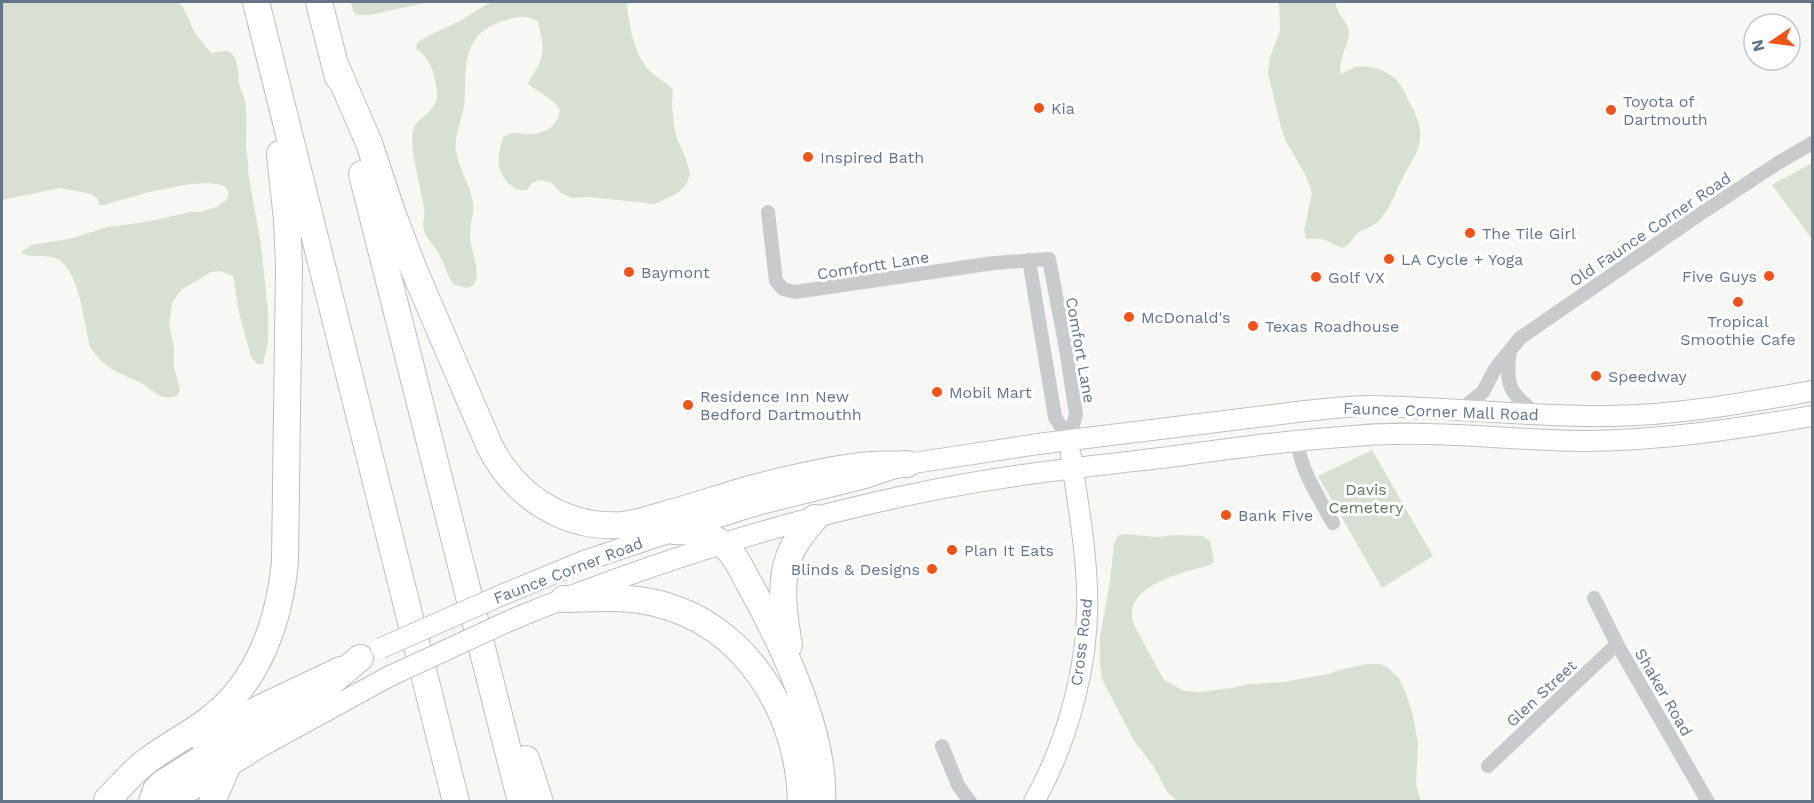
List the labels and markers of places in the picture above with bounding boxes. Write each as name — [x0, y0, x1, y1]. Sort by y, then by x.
place label: Toyota of Dartmouth — [1623, 92, 1708, 129]
place label: Kia — [1051, 99, 1075, 118]
marker: Kia — [1032, 101, 1046, 115]
marker: Toyota of Dartmouth — [1604, 103, 1618, 117]
place label: Inspired Bath — [820, 148, 924, 167]
marker: Inspired Bath — [801, 150, 815, 164]
place label: The Tile Girl — [1482, 224, 1576, 243]
marker: The Tile Girl — [1463, 226, 1477, 240]
place label: LA Cycle + Yoga — [1401, 250, 1523, 269]
marker: LA Cycle + Yoga — [1382, 252, 1396, 266]
place label: Baymont — [641, 263, 710, 282]
marker: Baymont — [622, 265, 636, 279]
place label: Five Guys — [1682, 267, 1757, 286]
place label: Golf VX — [1328, 268, 1385, 287]
marker: Five Guys — [1762, 269, 1776, 283]
marker: Golf VX — [1309, 270, 1323, 284]
marker: Tropical Smoothie Cafe — [1731, 295, 1745, 309]
place label: McDonald's — [1141, 308, 1231, 327]
marker: McDonald's — [1122, 310, 1136, 324]
place label: Tropical Smoothie Cafe — [1680, 312, 1796, 349]
place label: Texas Roadhouse — [1265, 317, 1399, 336]
marker: Texas Roadhouse — [1246, 319, 1260, 333]
place label: Speedway — [1608, 367, 1687, 386]
marker: Speedway — [1589, 369, 1603, 383]
place label: Mobil Mart — [949, 383, 1032, 402]
marker: Mobil Mart — [930, 385, 944, 399]
place label: Residence Inn New Bedford Dartmouthh — [700, 387, 862, 424]
marker: Residence Inn New Bedford Dartmouthh — [681, 398, 695, 412]
place label: Bank Five — [1238, 506, 1313, 525]
marker: Bank Five — [1219, 508, 1233, 522]
place label: Plan It Eats — [964, 541, 1054, 560]
marker: Plan It Eats — [945, 543, 959, 557]
place label: Blinds & Designs — [791, 560, 920, 579]
marker: Blinds & Designs — [925, 562, 939, 576]

